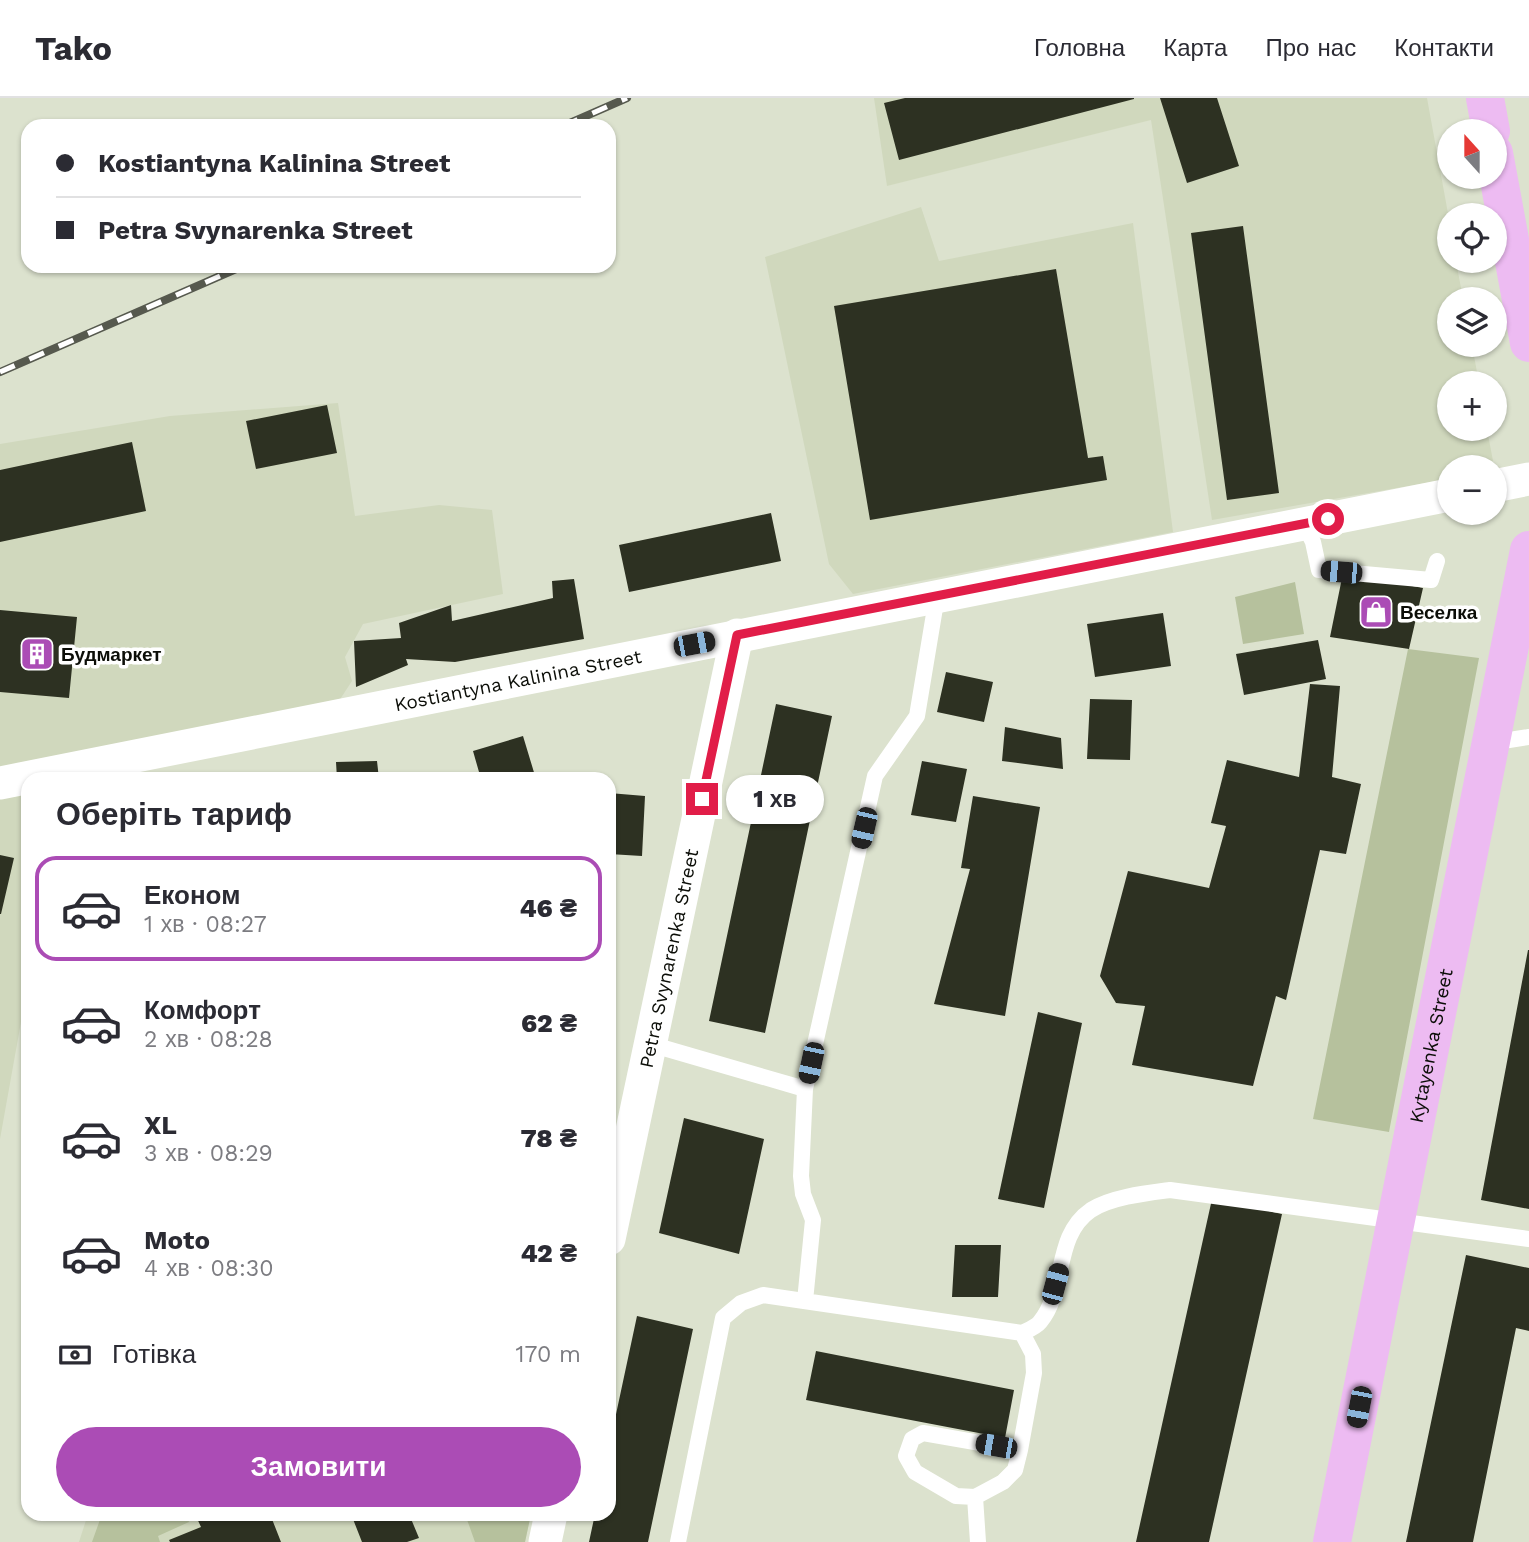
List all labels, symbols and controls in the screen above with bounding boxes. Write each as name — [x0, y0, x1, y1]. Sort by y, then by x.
text: Tako — [35, 29, 112, 68]
text: Головна — [1034, 34, 1125, 62]
text: Карта — [1163, 34, 1227, 62]
text: Про нас — [1265, 34, 1356, 62]
text: Контакти — [1394, 34, 1494, 62]
north arrow — [1437, 119, 1507, 189]
map controls — [1437, 119, 1507, 525]
text: Kostiantyna Kalinina Street — [98, 148, 450, 178]
button: locate — [1437, 203, 1507, 273]
text: Petra Svynarenka Street — [98, 215, 413, 245]
button: layers — [1437, 287, 1507, 357]
button: + — [1437, 371, 1507, 441]
button: − — [1437, 455, 1507, 525]
route start — [1312, 503, 1344, 535]
car — [1320, 560, 1363, 584]
shop icon: Веселка — [1357, 593, 1395, 631]
place label: Веселка — [1400, 601, 1478, 624]
car — [672, 630, 717, 658]
building icon: Будмаркет — [18, 635, 56, 673]
place label: Будмаркет — [61, 643, 162, 666]
street label: Kostiantyna Kalinina Street — [392, 645, 644, 716]
callout: 1 хв — [726, 774, 824, 824]
route end — [686, 783, 718, 815]
text: 1 хв — [753, 786, 797, 813]
text: Оберіть тариф — [56, 795, 292, 833]
car — [850, 805, 879, 851]
street label: Petra Svynarenka Street — [635, 847, 703, 1070]
icon: car — [60, 877, 123, 940]
text: Економ — [144, 880, 240, 910]
text: 46 ₴ — [519, 893, 577, 923]
text: 1 хв · 08:27 — [144, 911, 267, 938]
street label: Kytayenka Street — [1405, 967, 1458, 1125]
icon: car — [60, 992, 123, 1055]
text: Комфорт — [144, 995, 261, 1025]
text: 62 ₴ — [521, 1008, 577, 1038]
text: 2 хв · 08:28 — [144, 1026, 273, 1053]
car — [797, 1040, 826, 1086]
icon: car — [60, 1107, 123, 1170]
text: XL — [144, 1110, 177, 1140]
text: 78 ₴ — [521, 1123, 577, 1153]
text: 3 хв · 08:29 — [144, 1140, 273, 1167]
icon: car — [60, 1222, 123, 1285]
text: Moto — [144, 1225, 210, 1255]
text: 42 ₴ — [520, 1238, 577, 1268]
text: 4 хв · 08:30 — [144, 1255, 274, 1282]
car — [1040, 1261, 1071, 1307]
icon: cash — [56, 1336, 94, 1374]
text: Готівка — [112, 1339, 196, 1369]
text: 170 m — [516, 1341, 581, 1368]
car — [1345, 1384, 1374, 1430]
button: Замовити — [56, 1427, 581, 1507]
car — [974, 1432, 1019, 1460]

